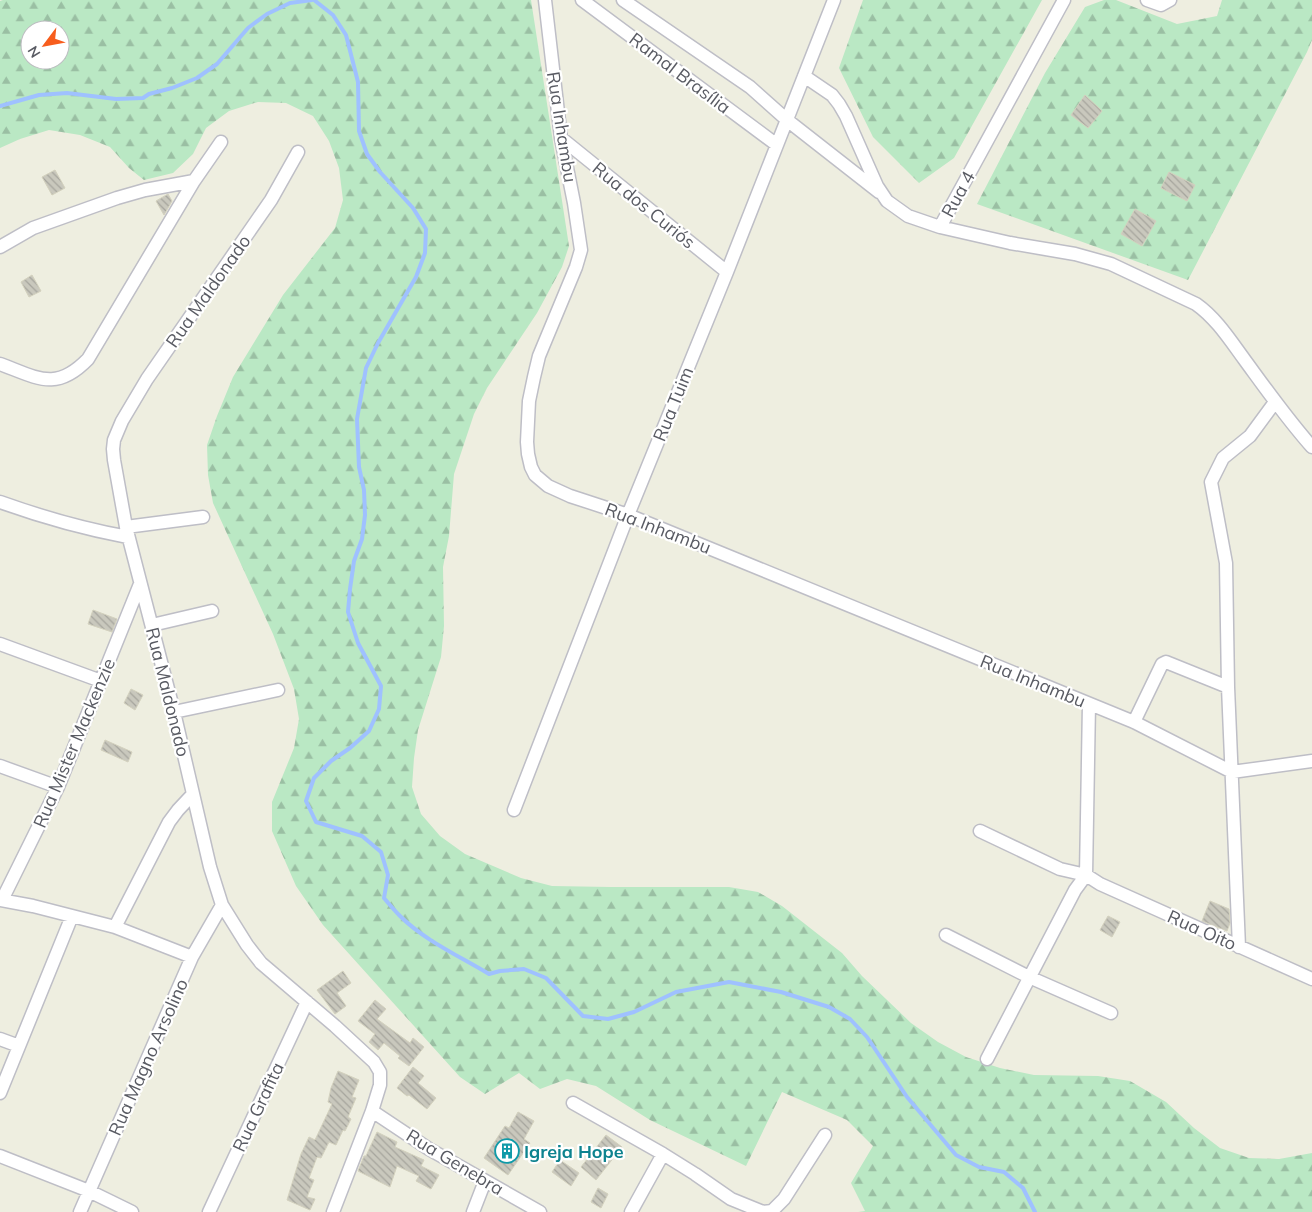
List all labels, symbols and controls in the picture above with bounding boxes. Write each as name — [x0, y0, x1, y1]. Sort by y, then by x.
north arrow — [20, 20, 70, 70]
street label: Ramal Brasília — [625, 27, 735, 119]
text: N — [24, 43, 44, 61]
street label: Rua Inhambu — [542, 70, 582, 184]
street label: Rua dos Curiós — [588, 157, 700, 253]
street label: Rua 4 — [936, 167, 980, 221]
street label: Rua Maldonado — [161, 230, 255, 352]
street label: Rua Tuim — [648, 363, 698, 445]
street label: Rua Inhambu — [602, 497, 714, 559]
street label: Rua Maldonado — [141, 625, 195, 759]
street label: Rua Inhambu — [977, 649, 1089, 713]
street label: Rua Mister Mackenzie — [28, 655, 120, 831]
street label: Rua Oito — [1164, 905, 1240, 955]
street label: Rua Magno Arsolino — [103, 975, 193, 1139]
street label: Rua Grafita — [227, 1059, 289, 1155]
street label: Rua Genebra — [402, 1124, 508, 1200]
building icon: Igreja Hope — [494, 1138, 520, 1164]
place label: Igreja Hope — [524, 1140, 624, 1163]

